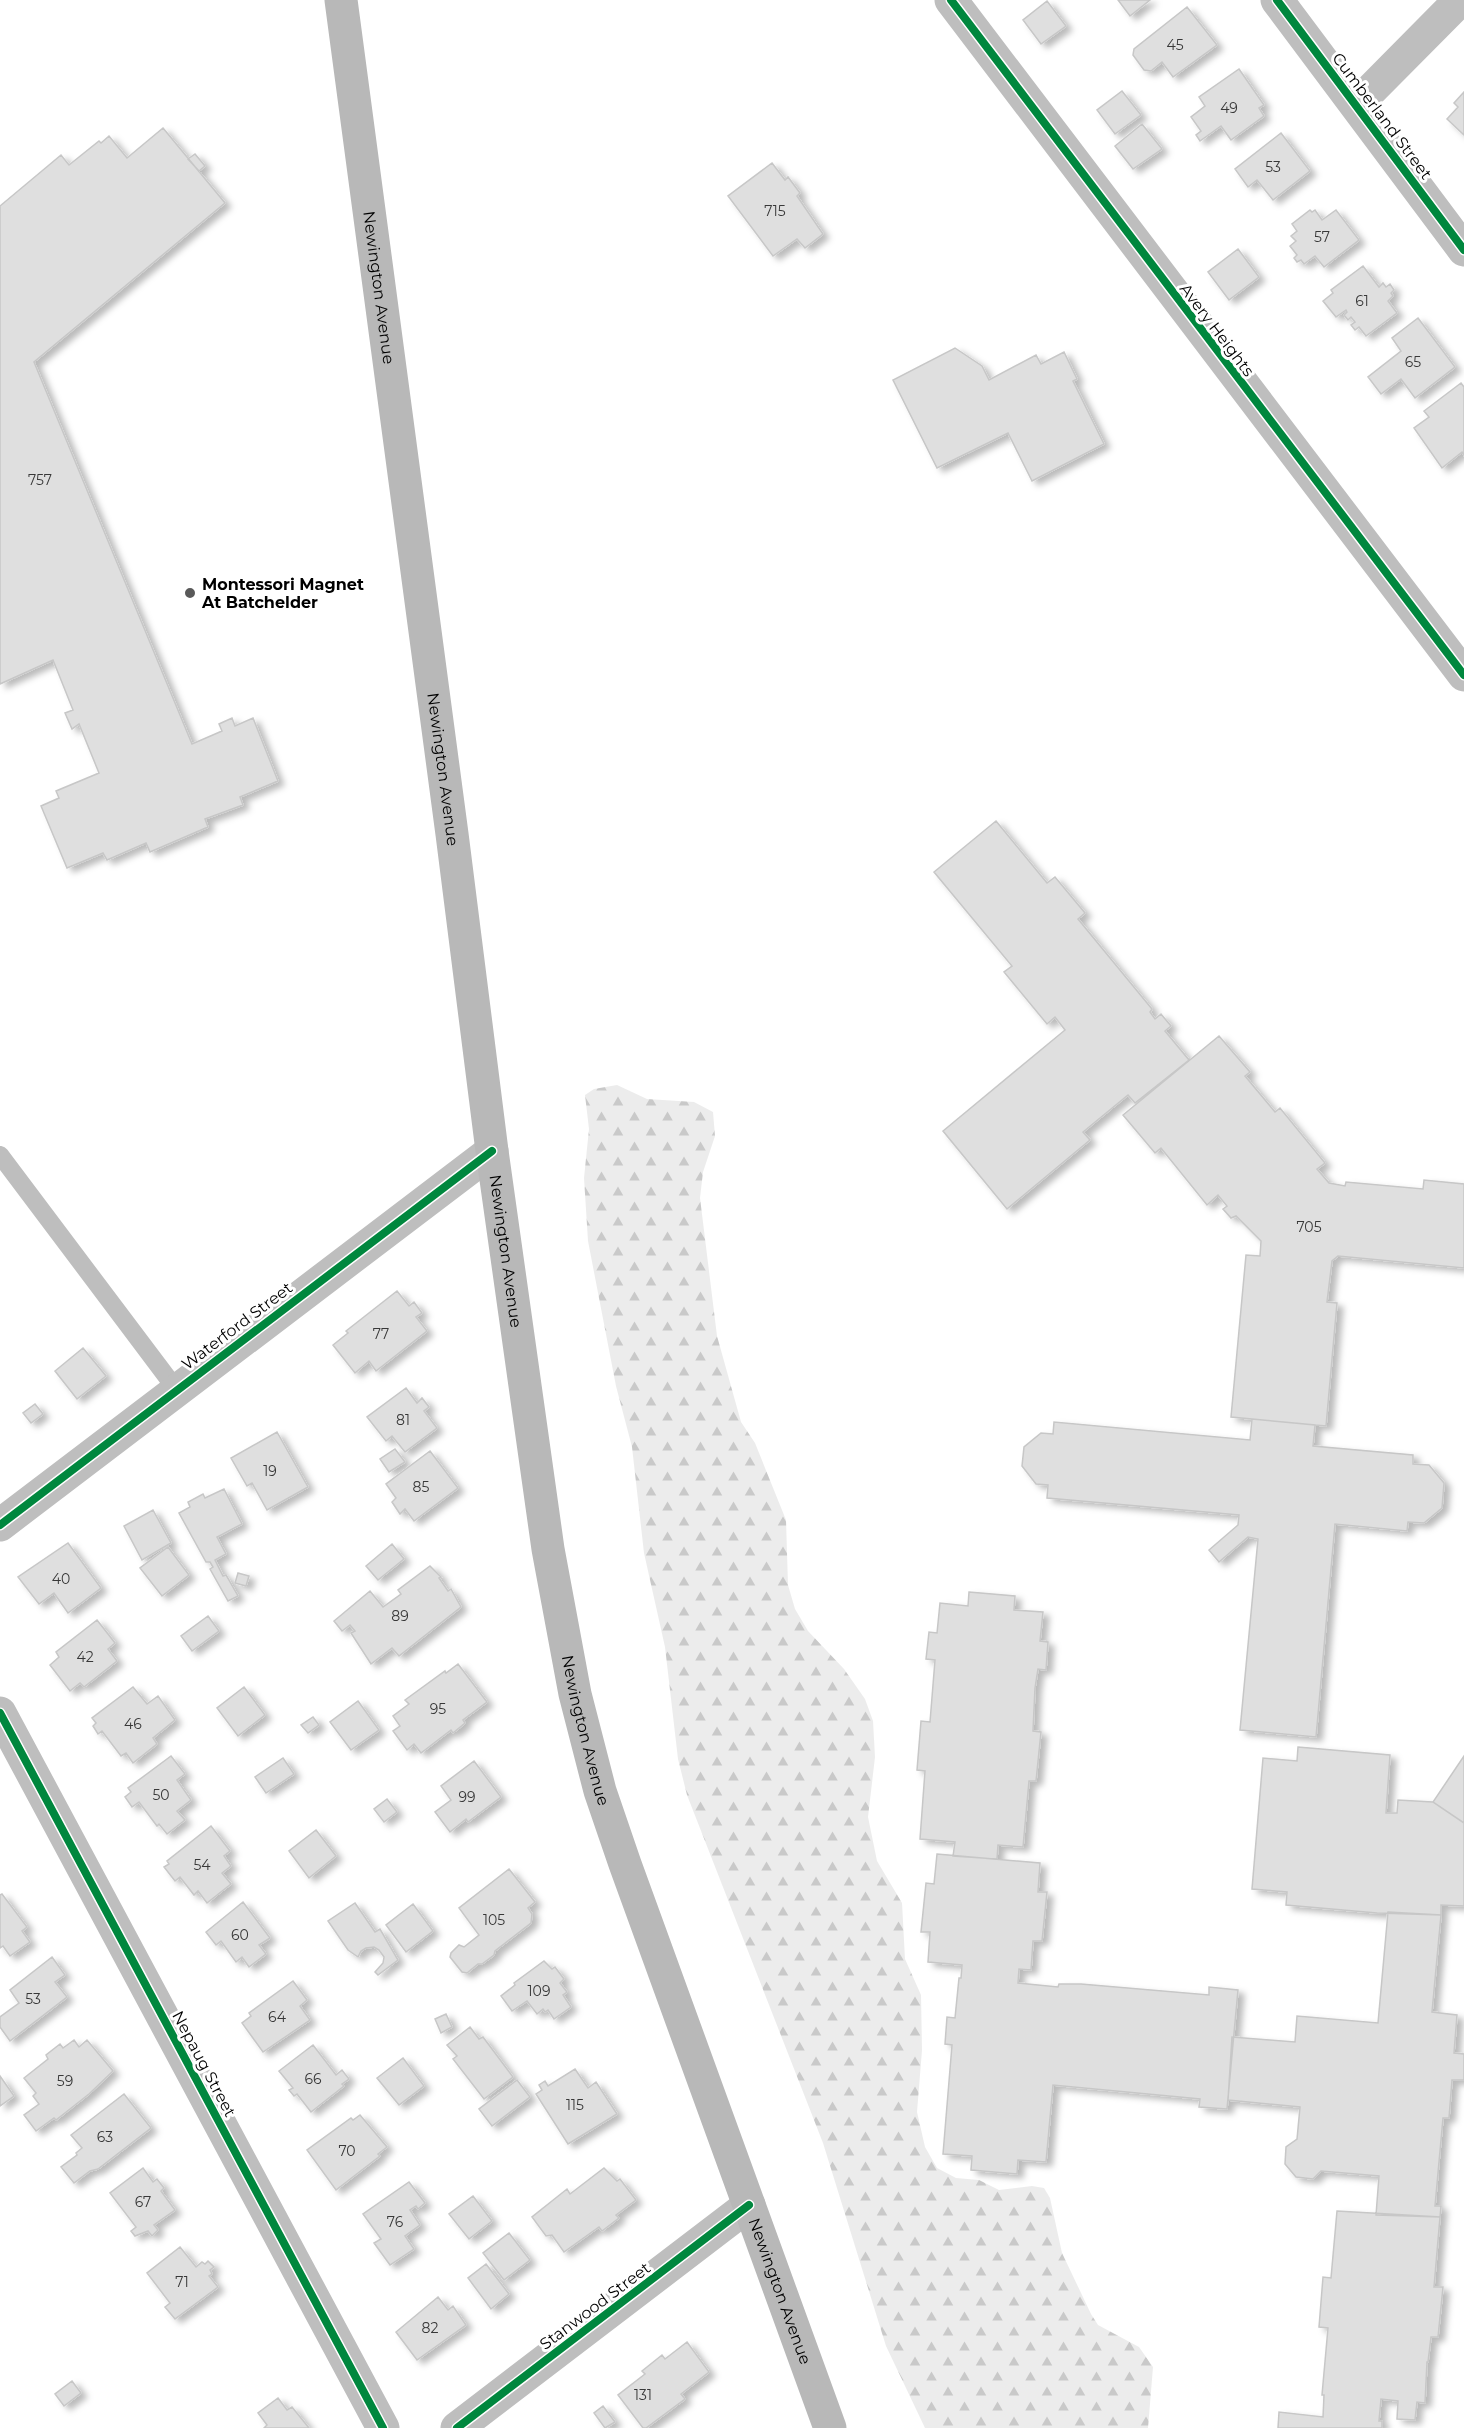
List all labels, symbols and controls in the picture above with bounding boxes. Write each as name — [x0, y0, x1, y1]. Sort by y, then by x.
house number: 45 — [1166, 36, 1184, 54]
street label: Cumberland Street — [1328, 49, 1436, 183]
house number: 49 — [1220, 99, 1238, 117]
house number: 53 — [1265, 158, 1281, 176]
house number: 715 — [764, 202, 786, 220]
street label: Newington Avenue — [360, 210, 399, 365]
house number: 57 — [1314, 228, 1330, 246]
street label: Avery Heights — [1176, 280, 1258, 380]
house number: 61 — [1355, 292, 1369, 310]
house number: 65 — [1405, 353, 1421, 371]
house number: 757 — [28, 471, 52, 489]
place label: Montessori Magnet At Batchelder — [201, 575, 364, 612]
marker: Montessori Magnet At Batchelder — [183, 586, 197, 600]
street label: Newington Avenue — [424, 691, 463, 847]
street label: Newington Avenue — [486, 1173, 526, 1329]
house number: 705 — [1296, 1218, 1322, 1236]
street label: Waterford Street — [178, 1278, 296, 1374]
house number: 77 — [373, 1325, 389, 1343]
house number: 81 — [396, 1411, 410, 1429]
house number: 19 — [263, 1462, 277, 1480]
house number: 85 — [413, 1478, 430, 1496]
house number: 40 — [52, 1570, 70, 1588]
house number: 89 — [391, 1607, 409, 1625]
house number: 42 — [76, 1648, 94, 1666]
street label: Newington Avenue — [558, 1653, 614, 1808]
house number: 95 — [430, 1700, 446, 1718]
house number: 46 — [124, 1715, 142, 1733]
house number: 50 — [152, 1786, 170, 1804]
house number: 99 — [458, 1788, 476, 1806]
house number: 54 — [193, 1856, 211, 1874]
house number: 105 — [483, 1911, 505, 1929]
house number: 60 — [231, 1926, 249, 1944]
house number: 109 — [528, 1982, 550, 2000]
house number: 53 — [25, 1990, 41, 2008]
street label: Nepaug Street — [168, 2008, 240, 2121]
house number: 64 — [268, 2008, 287, 2026]
house number: 66 — [304, 2070, 322, 2088]
house number: 59 — [57, 2072, 73, 2090]
house number: 115 — [566, 2096, 584, 2114]
house number: 63 — [97, 2128, 113, 2146]
house number: 70 — [338, 2142, 356, 2160]
house number: 67 — [135, 2193, 151, 2211]
house number: 76 — [387, 2213, 404, 2231]
street label: Newington Avenue — [745, 2215, 816, 2367]
street label: Stanwood Street — [536, 2258, 654, 2354]
house number: 71 — [175, 2273, 189, 2291]
house number: 82 — [422, 2319, 438, 2337]
house number: 131 — [634, 2386, 652, 2404]

